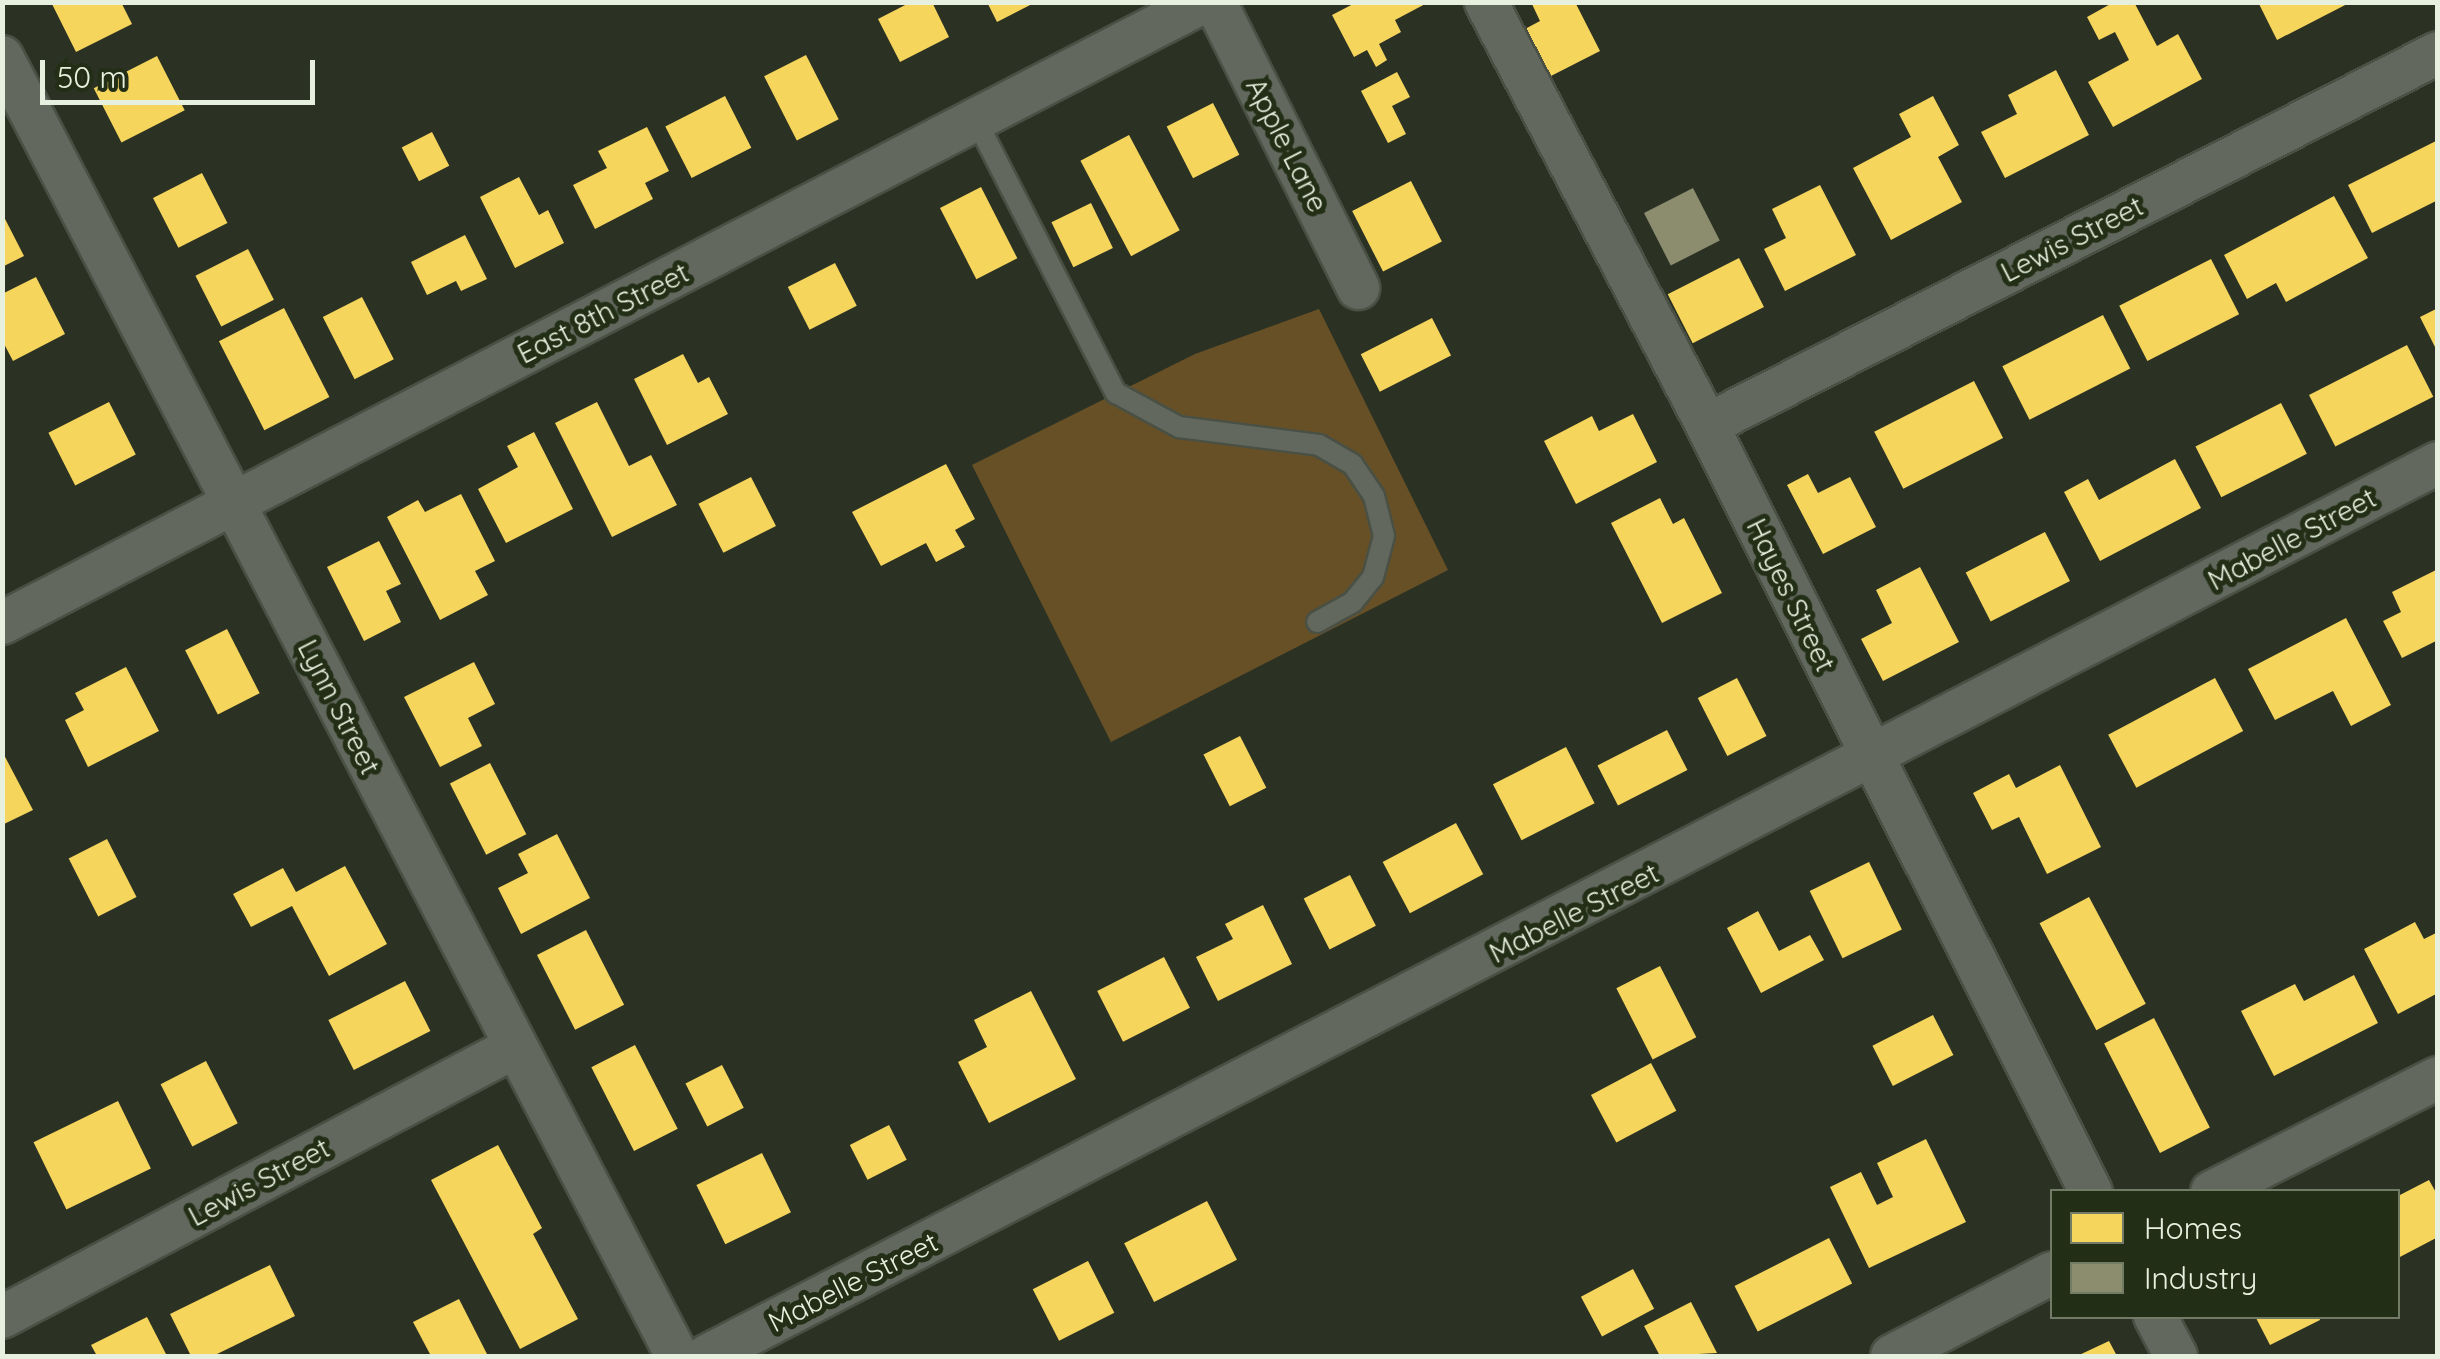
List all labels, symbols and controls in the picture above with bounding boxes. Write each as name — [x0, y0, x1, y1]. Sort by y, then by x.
scale bar — [45, 40, 320, 102]
text: 50 m — [57, 58, 127, 96]
street label: Apple Lane — [1239, 73, 1335, 217]
street label: Lewis Street — [1995, 189, 2149, 289]
street label: East 8th Street — [512, 255, 694, 371]
street label: Mabelle Street — [2202, 481, 2382, 597]
street label: Hayes Street — [1740, 513, 1842, 677]
street label: Lynn Street — [291, 634, 387, 780]
street label: Mabelle Street — [1484, 856, 1664, 970]
street label: Lewis Street — [183, 1131, 335, 1233]
legend — [2050, 1189, 2400, 1319]
text: Homes — [2144, 1209, 2242, 1247]
street label: Mabelle Street — [763, 1225, 943, 1339]
text: Industry — [2144, 1259, 2257, 1297]

